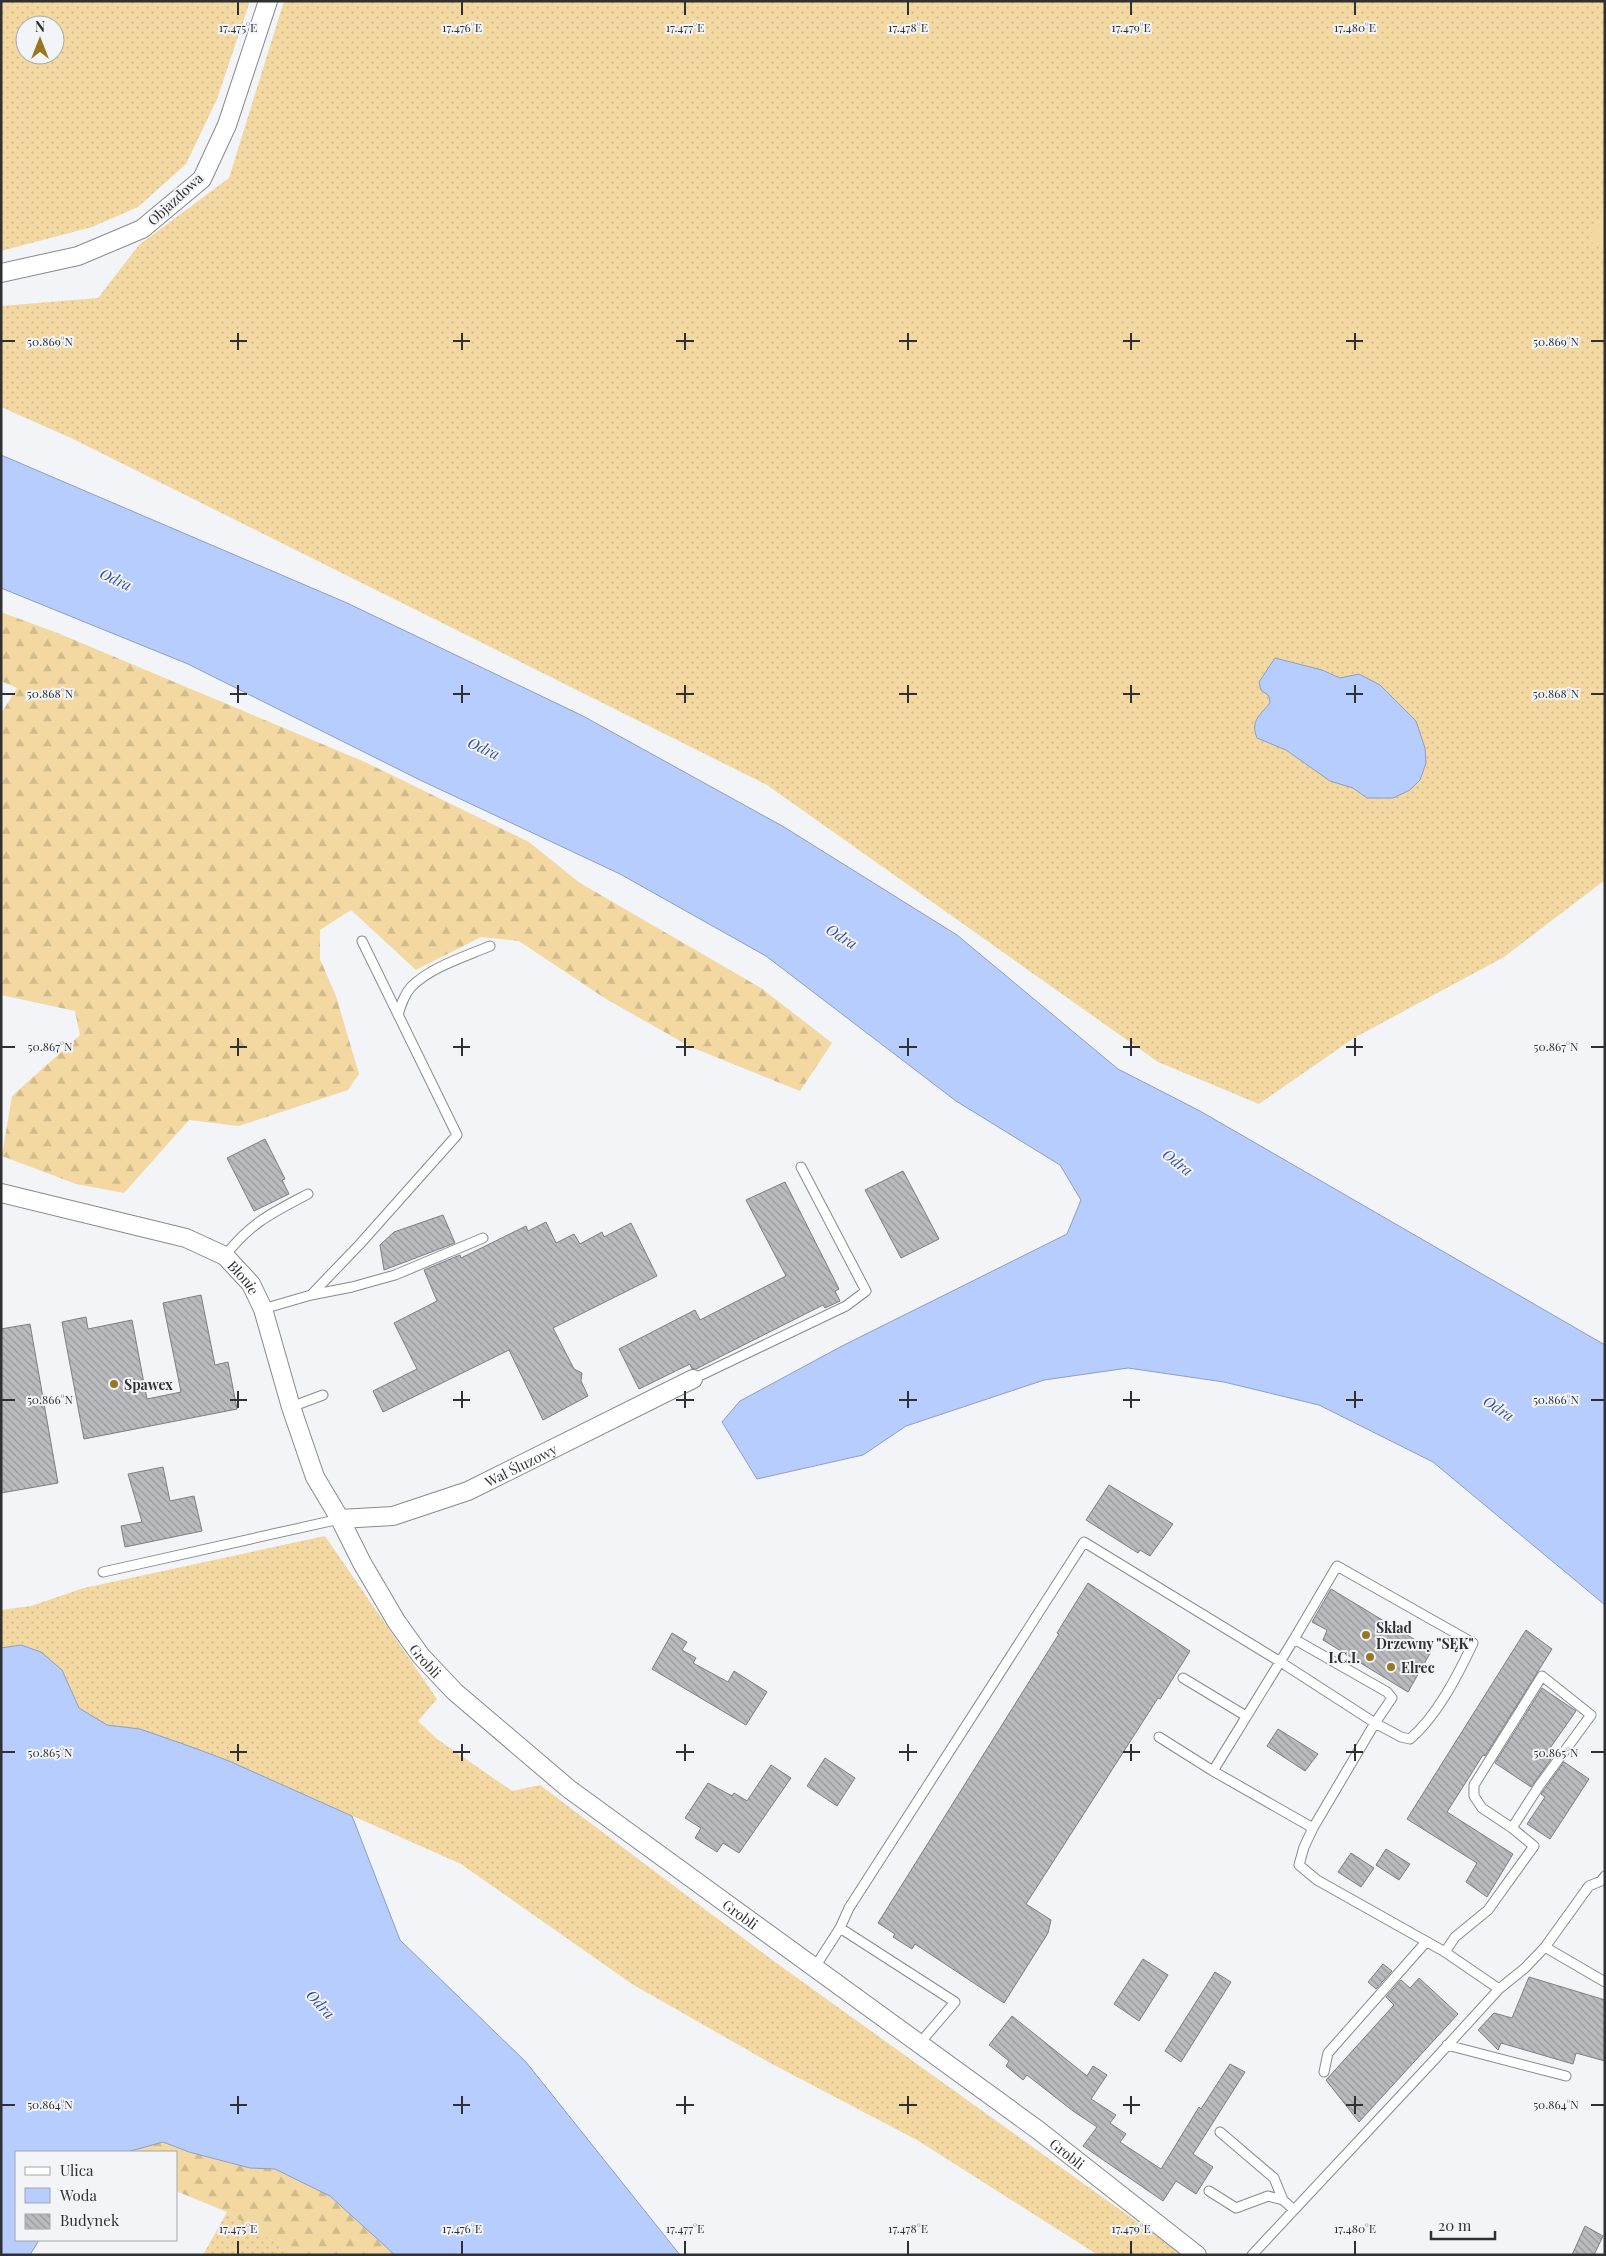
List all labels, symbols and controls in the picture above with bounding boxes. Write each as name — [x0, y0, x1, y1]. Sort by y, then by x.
north arrow — [15, 15, 65, 65]
text: N — [35, 17, 45, 36]
text: 17.475°E — [219, 19, 257, 35]
text: 17.476°E — [442, 19, 482, 35]
text: 17.477°E — [666, 19, 704, 35]
text: 17.478°E — [888, 19, 928, 35]
text: 17.479°E — [1111, 19, 1151, 35]
text: 17.480°E — [1334, 19, 1376, 35]
street label: Objazdowa — [143, 169, 207, 229]
text: 50.869°N — [27, 333, 73, 349]
text: 50.869°N — [1533, 333, 1579, 349]
water label: Odra — [97, 563, 135, 595]
text: 50.868°N — [27, 685, 74, 701]
text: 50.868°N — [1533, 685, 1580, 701]
water label: Odra — [465, 732, 503, 764]
water label: Odra — [823, 919, 861, 953]
text: 50.867°N — [28, 1038, 73, 1054]
text: 50.867°N — [1534, 1038, 1579, 1054]
water label: Odra — [1159, 1144, 1197, 1180]
street label: Błonie — [224, 1256, 264, 1297]
place label: Spawex — [124, 1375, 173, 1394]
marker: Spawex — [108, 1378, 120, 1390]
water label: Odra — [1480, 1390, 1518, 1426]
text: 50.866°N — [27, 1391, 74, 1407]
text: 50.866°N — [1533, 1391, 1580, 1407]
street label: Wał Śluzowy — [481, 1439, 560, 1491]
place label: Skład Drzewny "SĘK" — [1376, 1618, 1474, 1653]
marker: Skład Drzewny "SĘK" — [1360, 1629, 1372, 1641]
street label: Grobli — [406, 1640, 446, 1682]
place label: I.C.I. — [1328, 1648, 1360, 1667]
marker: I.C.I. — [1364, 1651, 1376, 1663]
place label: Elrec — [1401, 1658, 1435, 1677]
marker: Elrec — [1385, 1661, 1397, 1673]
text: 50.865°N — [28, 1744, 73, 1760]
text: 50.865°N — [1534, 1744, 1579, 1760]
street label: Grobli — [719, 1895, 762, 1933]
water label: Odra — [302, 1985, 340, 2023]
text: 50.864°N — [27, 2096, 73, 2112]
text: 50.864°N — [1533, 2096, 1579, 2112]
street label: Grobli — [1046, 2133, 1089, 2173]
legend — [15, 2151, 178, 2241]
text: Ulica — [60, 2160, 94, 2180]
text: Woda — [59, 2185, 97, 2205]
scale bar — [1431, 2208, 1495, 2240]
text: Budynek — [60, 2210, 120, 2230]
text: 20 m — [1438, 2215, 1472, 2235]
text: 17.475°E — [219, 2220, 257, 2236]
text: 17.476°E — [442, 2220, 482, 2236]
text: 17.477°E — [666, 2220, 704, 2236]
text: 17.478°E — [888, 2220, 928, 2236]
text: 17.479°E — [1111, 2220, 1151, 2236]
text: 17.480°E — [1334, 2220, 1376, 2236]

